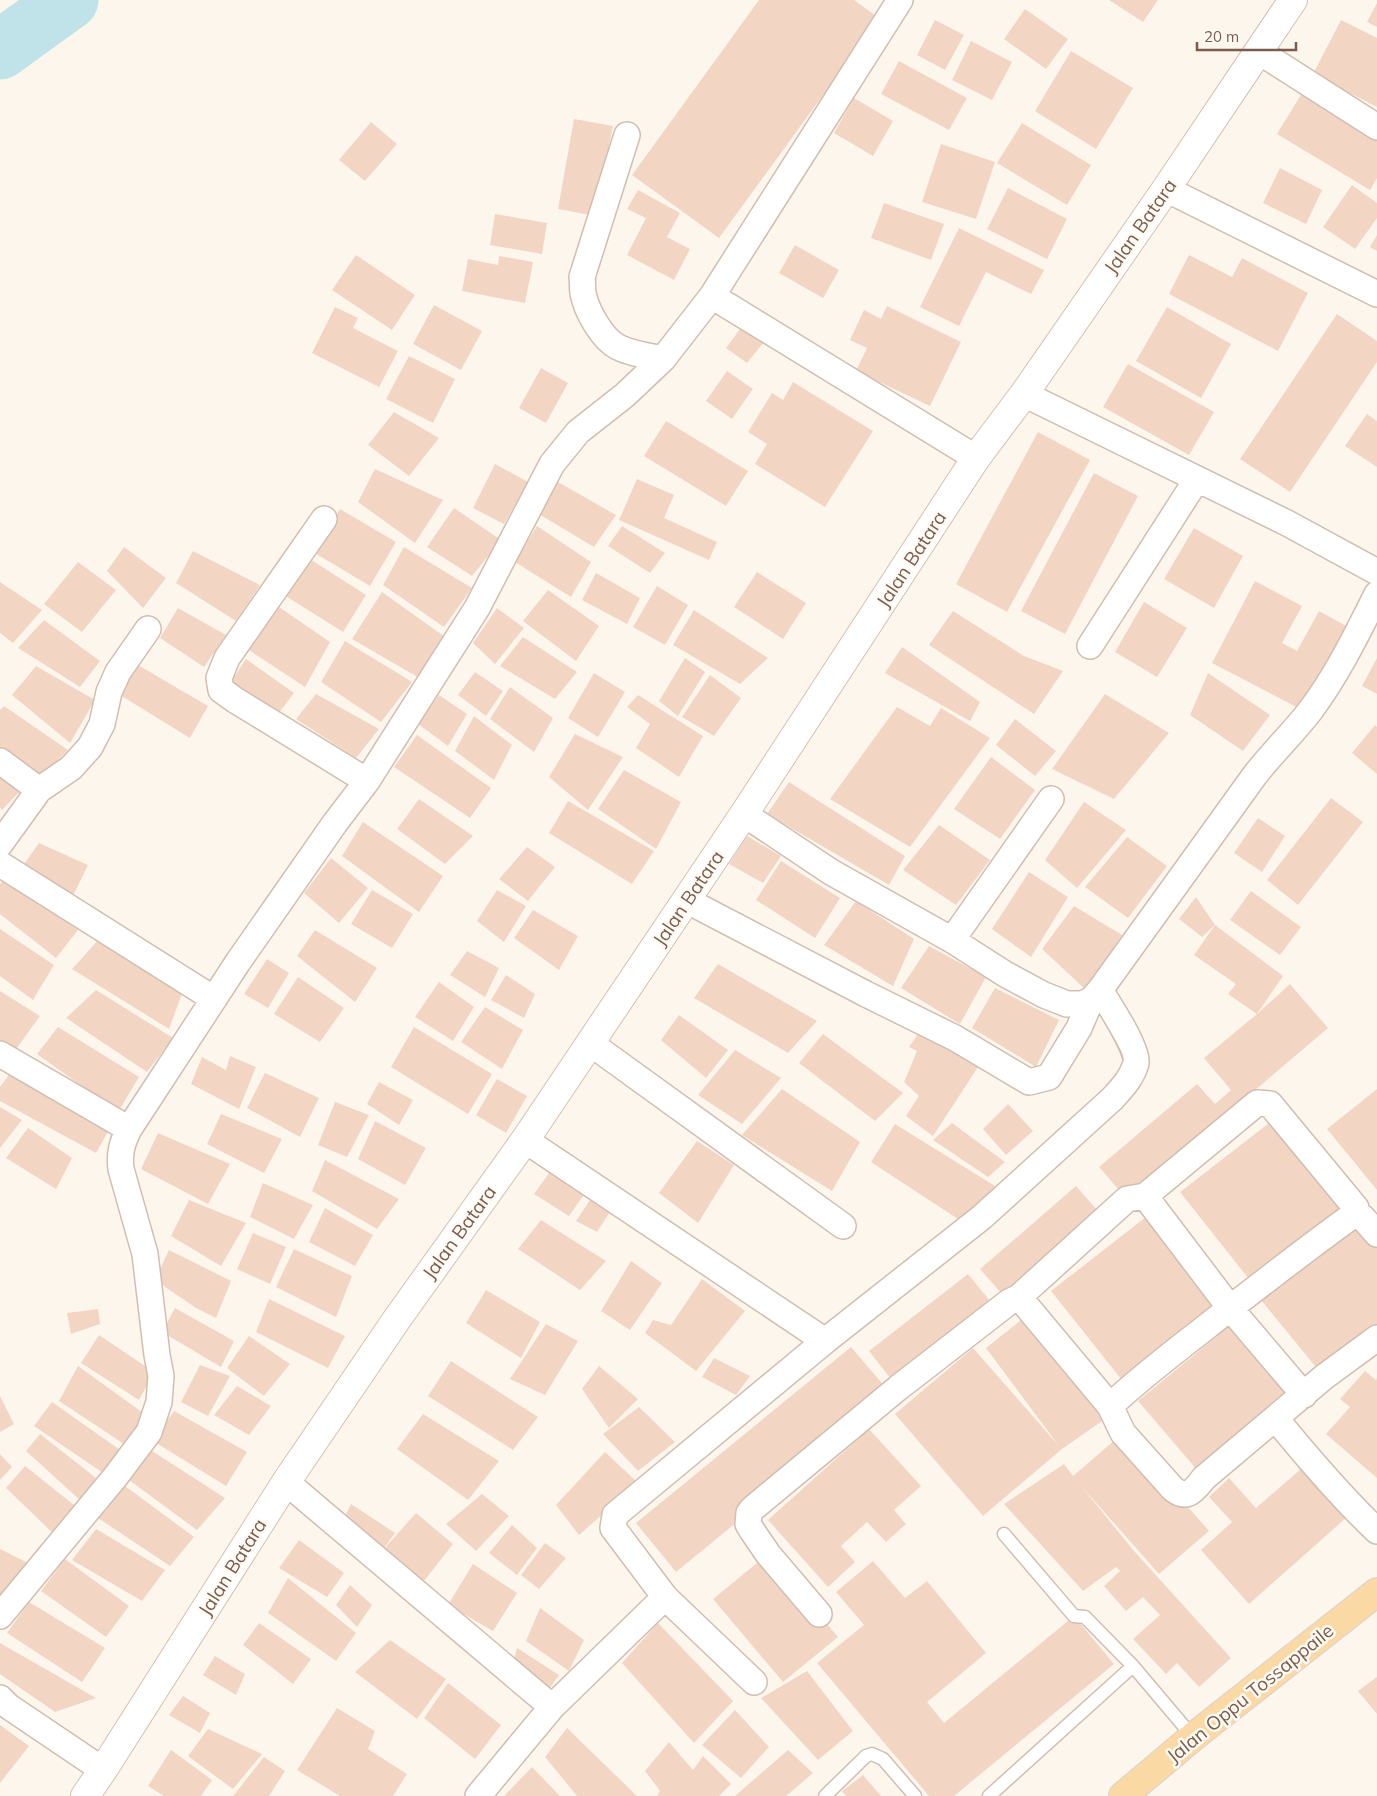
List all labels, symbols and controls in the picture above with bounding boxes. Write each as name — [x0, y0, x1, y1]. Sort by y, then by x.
scale bar — [1197, 20, 1296, 52]
text: 20 m — [1204, 27, 1239, 46]
street label: Jalan Batara — [1099, 174, 1181, 278]
street label: Jalan Batara — [871, 506, 951, 612]
street label: Jalan Batara — [647, 846, 729, 950]
street label: Jalan Batara — [417, 1180, 501, 1284]
street label: Jalan Batara — [193, 1514, 271, 1620]
street label: Jalan Oppu Tossappaile — [1162, 1618, 1338, 1768]

